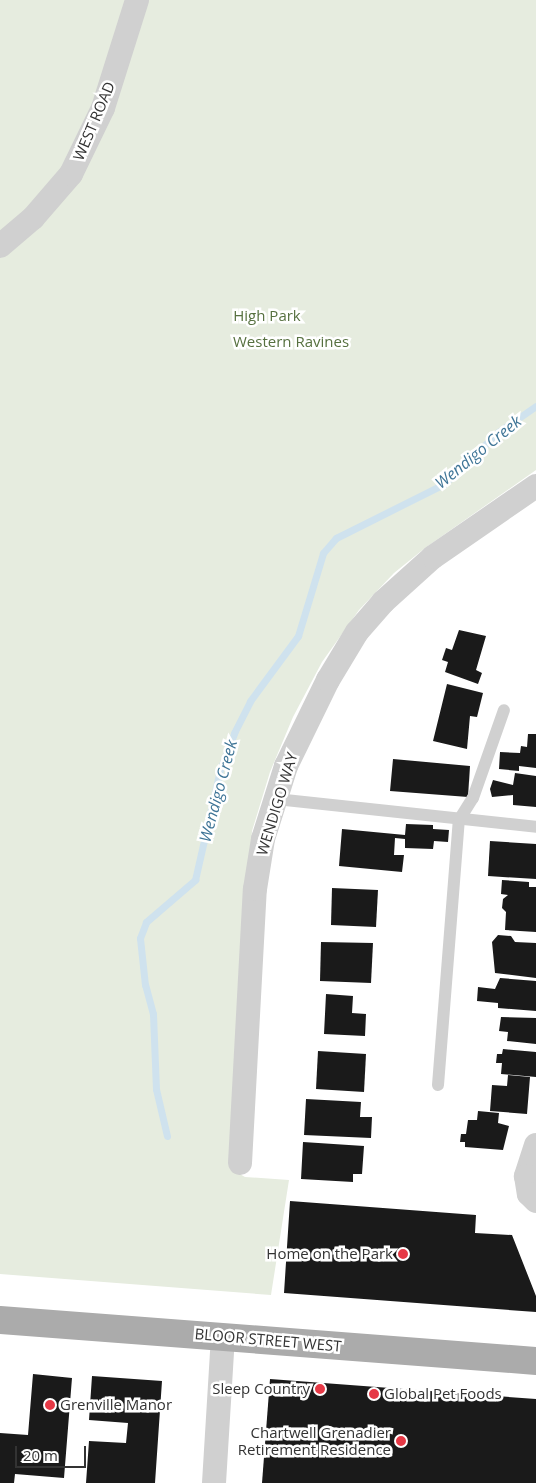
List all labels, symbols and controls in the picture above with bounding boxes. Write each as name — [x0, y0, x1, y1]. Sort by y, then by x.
street label: WEST ROAD — [69, 79, 119, 163]
park label: High Park — [233, 307, 301, 325]
park label: Western Ravines — [233, 333, 349, 351]
water label: Wendigo Creek — [431, 411, 525, 493]
water label: Wendigo Creek — [195, 738, 241, 844]
street label: WENDIGO WAY — [253, 750, 301, 858]
place label: Home on the Park — [266, 1245, 393, 1263]
marker: Home on the Park — [397, 1248, 409, 1260]
street label: BLOOR STREET WEST — [194, 1325, 342, 1355]
place label: Sleep Country — [212, 1380, 310, 1398]
marker: Sleep Country — [314, 1383, 326, 1395]
place label: Global Pet Foods — [384, 1385, 502, 1403]
marker: Global Pet Foods — [368, 1388, 380, 1400]
place label: Grenville Manor — [60, 1396, 172, 1414]
marker: Grenville Manor — [44, 1399, 56, 1411]
place label: Chartwell Grenadier Retirement Residence — [238, 1423, 391, 1458]
marker: Chartwell Grenadier Retirement Residence — [395, 1435, 407, 1447]
scale bar — [18, 1436, 89, 1468]
text: 20 m — [23, 1445, 58, 1465]

